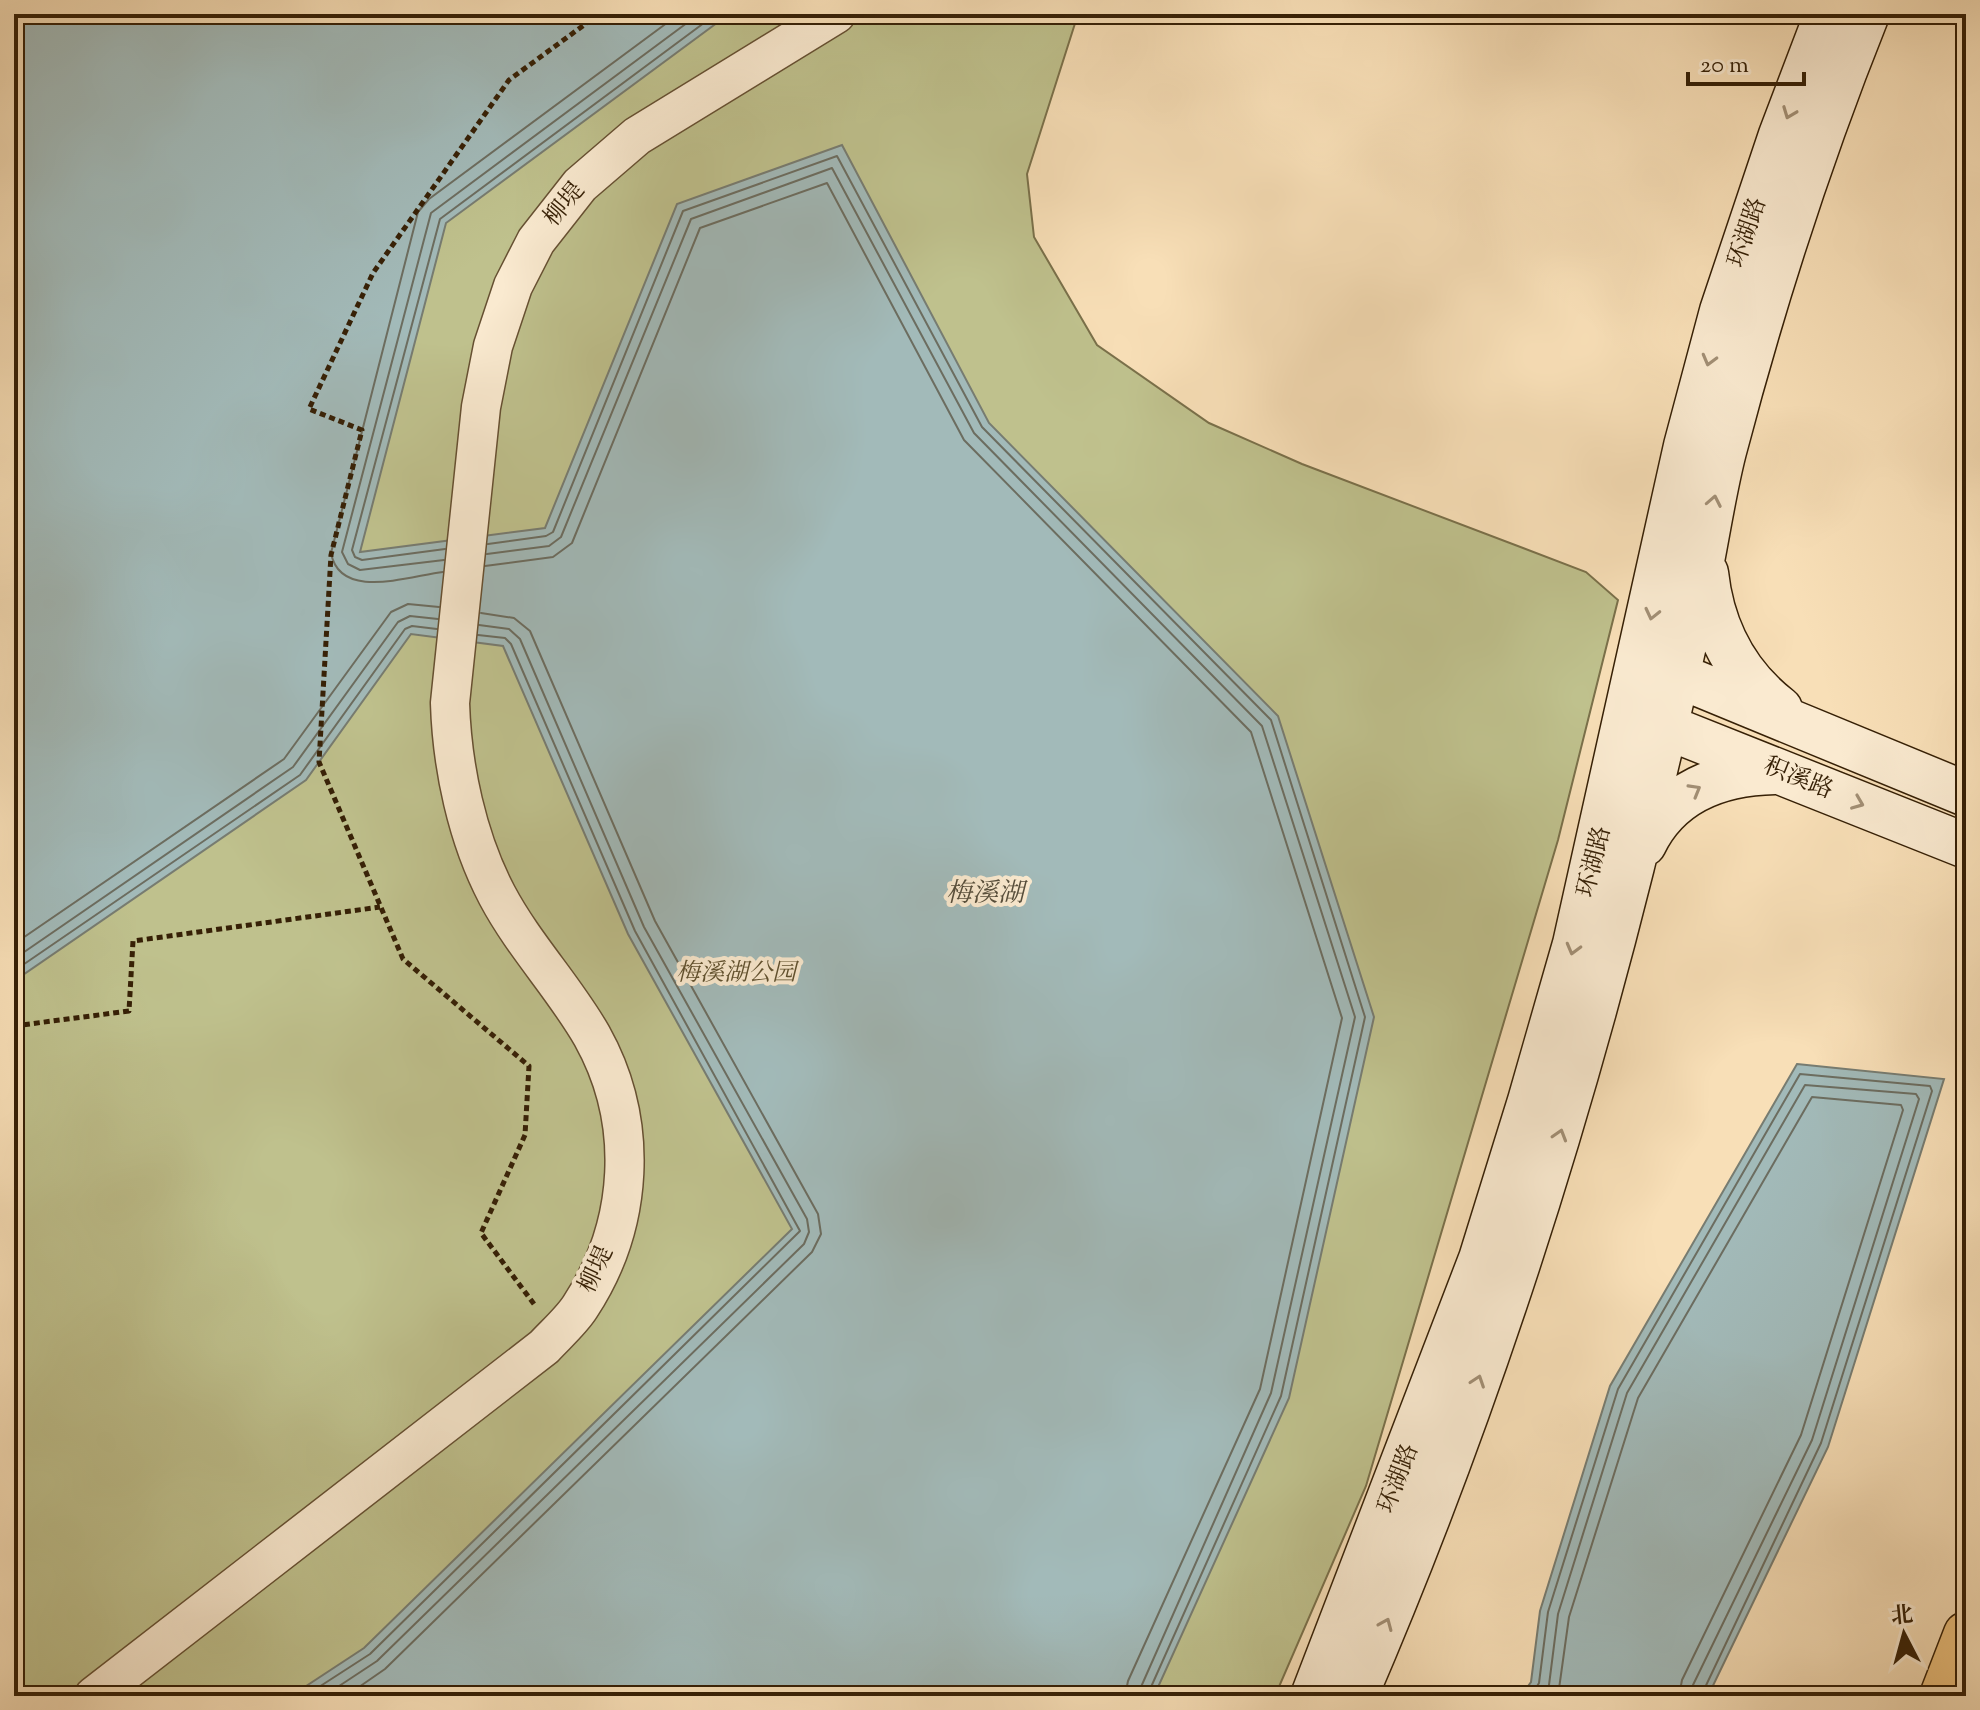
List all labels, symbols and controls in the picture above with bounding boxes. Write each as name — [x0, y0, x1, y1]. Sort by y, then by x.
scale bar — [1688, 36, 1804, 86]
text: 20 m — [1700, 49, 1749, 83]
one-way arrow — [1782, 105, 1799, 119]
street label: 柳堤 — [537, 176, 593, 234]
street label: 环湖路 — [1720, 193, 1776, 273]
one-way arrow — [1701, 353, 1718, 367]
one-way arrow — [1705, 495, 1722, 509]
one-way arrow — [1644, 606, 1661, 620]
street label: 积溪路 — [1758, 750, 1838, 808]
one-way arrow — [1686, 784, 1701, 800]
one-way arrow — [1850, 793, 1864, 810]
street label: 环湖路 — [1570, 823, 1620, 901]
water label: 梅溪湖 — [946, 876, 1028, 913]
one-way arrow — [1566, 941, 1583, 955]
park label: 梅溪湖公园 — [676, 957, 800, 991]
one-way arrow — [1550, 1128, 1566, 1142]
street label: 柳堤 — [571, 1241, 623, 1299]
one-way arrow — [1468, 1375, 1485, 1389]
street label: 环湖路 — [1370, 1439, 1428, 1519]
north arrow — [1864, 1594, 1944, 1674]
text: 北 — [1890, 1600, 1915, 1634]
one-way arrow — [1376, 1618, 1392, 1633]

